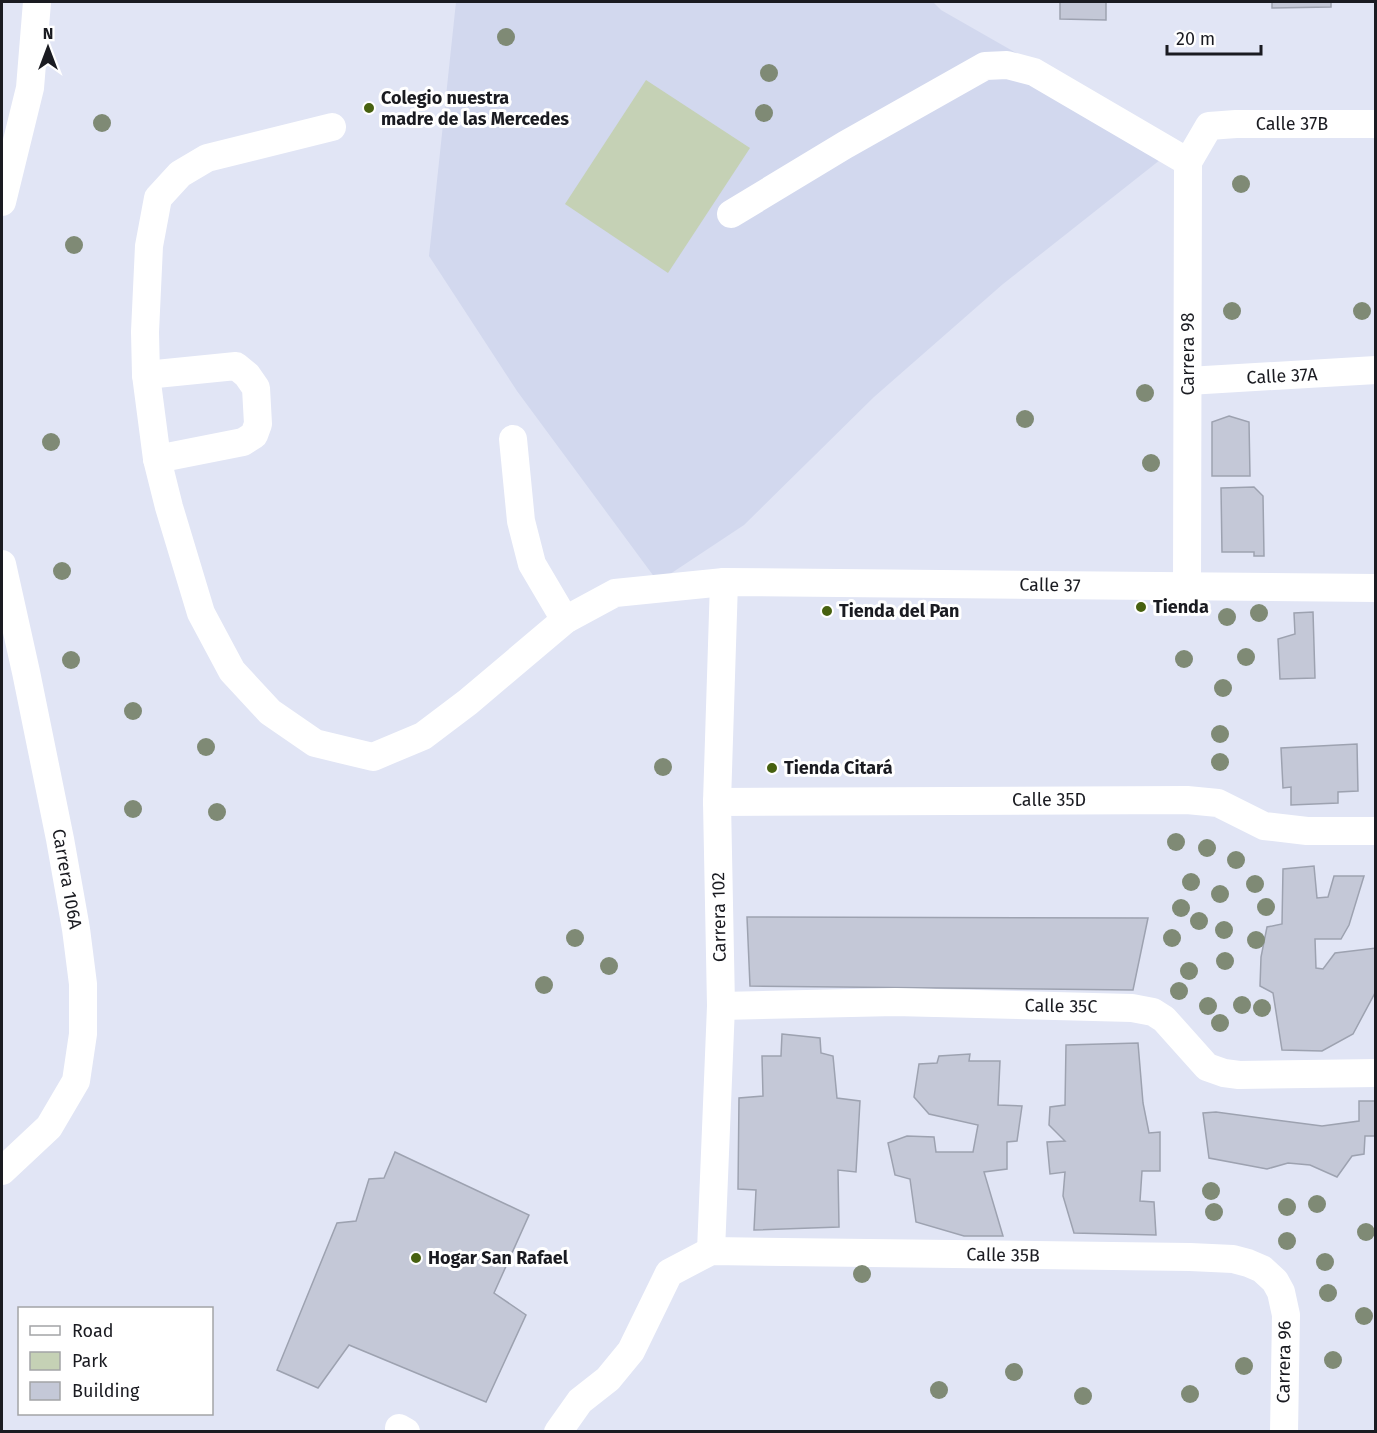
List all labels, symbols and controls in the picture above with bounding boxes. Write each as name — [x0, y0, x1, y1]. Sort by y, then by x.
north arrow — [18, 18, 78, 78]
scale bar — [1167, 18, 1262, 56]
text: N — [43, 24, 53, 43]
text: 20 m — [1176, 28, 1215, 50]
place label: Colegio nuestra madre de las Mercedes — [381, 87, 569, 130]
marker: Colegio nuestra madre de las Mercedes — [362, 101, 376, 115]
street label: Calle 37B — [1256, 113, 1328, 135]
street label: Carrera 98 — [1177, 312, 1199, 396]
street label: Calle 37A — [1246, 363, 1319, 389]
street label: Calle 37 — [1019, 573, 1081, 597]
place label: Tienda — [1153, 596, 1209, 618]
place label: Tienda del Pan — [839, 600, 960, 622]
marker: Tienda — [1134, 600, 1148, 614]
marker: Tienda del Pan — [820, 604, 834, 618]
place label: Tienda Citará — [784, 757, 893, 779]
marker: Tienda Citará — [765, 761, 779, 775]
street label: Calle 35D — [1012, 789, 1086, 811]
street label: Carrera 106A — [47, 827, 87, 932]
street label: Carrera 102 — [707, 872, 731, 962]
street label: Calle 35C — [1024, 994, 1098, 1018]
street label: Calle 35B — [966, 1243, 1040, 1267]
place label: Hogar San Rafael — [428, 1247, 569, 1269]
marker: Hogar San Rafael — [409, 1251, 423, 1265]
legend — [18, 1307, 213, 1415]
text: Road — [72, 1320, 114, 1342]
street label: Carrera 96 — [1272, 1320, 1296, 1404]
text: Park — [72, 1350, 108, 1372]
text: Building — [72, 1380, 140, 1402]

